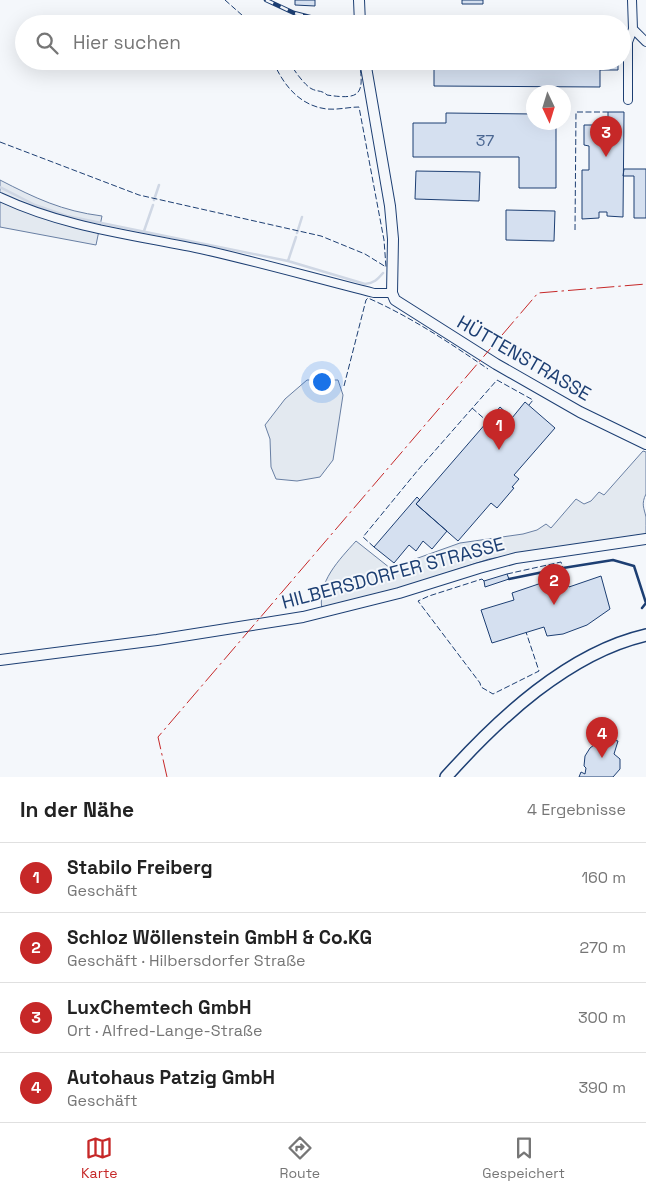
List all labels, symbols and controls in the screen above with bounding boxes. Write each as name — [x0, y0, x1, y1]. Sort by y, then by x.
search box — [15, 15, 631, 70]
icon: search — [33, 29, 61, 57]
text: Hier suchen — [73, 30, 181, 55]
north arrow — [526, 85, 571, 130]
pin: 3 — [590, 116, 622, 157]
house number: 37 — [476, 130, 494, 151]
street label: HÜTTENSTRASSE — [452, 309, 596, 407]
your location — [309, 369, 335, 395]
pin: 1 — [483, 409, 515, 450]
street label: HILBERSDORFER STRASSE — [279, 531, 507, 615]
pin: 2 — [538, 564, 570, 605]
pin: 4 — [586, 717, 618, 758]
text: In der Nähe — [20, 796, 134, 823]
text: 4 Ergebnisse — [527, 799, 626, 820]
text: Stabilo Freiberg — [67, 855, 213, 880]
text: 1 — [32, 867, 40, 888]
text: 160 m — [581, 867, 626, 888]
text: Geschäft — [67, 880, 138, 901]
text: Schloz Wöllenstein GmbH & Co.KG — [67, 925, 372, 950]
text: 2 — [31, 937, 41, 958]
text: 270 m — [579, 937, 626, 958]
text: Geschäft · Hilbersdorfer Straße — [67, 950, 306, 971]
text: LuxChemtech GmbH — [67, 995, 251, 1020]
text: 3 — [31, 1007, 41, 1028]
text: 300 m — [578, 1007, 626, 1028]
text: Ort · Alfred-Lange-Straße — [67, 1020, 262, 1041]
text: Autohaus Patzig GmbH — [67, 1065, 275, 1090]
text: 4 — [31, 1077, 41, 1098]
text: 390 m — [578, 1077, 626, 1098]
text: Geschäft — [67, 1090, 138, 1111]
tab: Karte — [81, 1134, 117, 1182]
tab: Route — [280, 1134, 320, 1182]
tab: Gespeichert — [482, 1134, 565, 1182]

